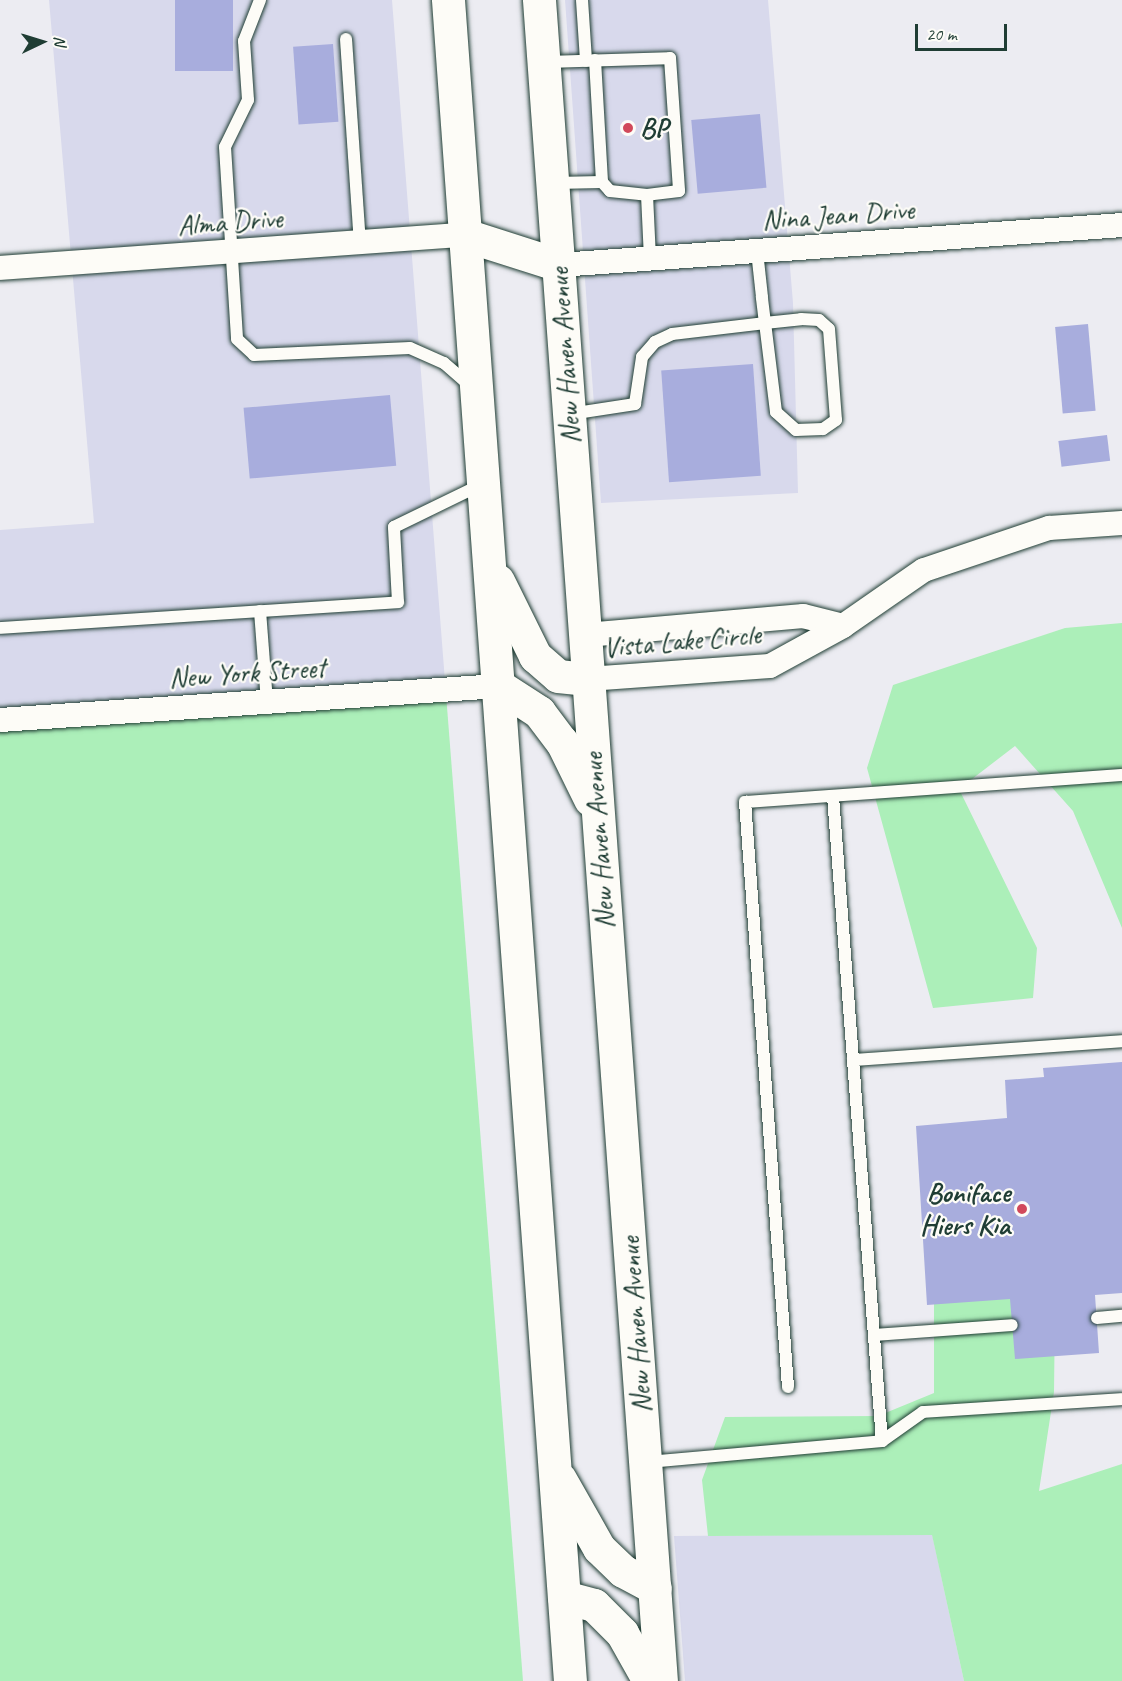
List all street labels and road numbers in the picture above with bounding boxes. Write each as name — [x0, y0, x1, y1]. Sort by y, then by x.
street label: Nina Jean Drive — [761, 193, 915, 237]
street label: Alma Drive — [176, 202, 284, 242]
street label: New Haven Avenue — [542, 267, 588, 445]
street label: Vista Lake Circle — [602, 617, 762, 665]
street label: New York Street — [167, 651, 327, 695]
street label: New Haven Avenue — [576, 752, 622, 930]
street label: New Haven Avenue — [613, 1236, 659, 1414]

